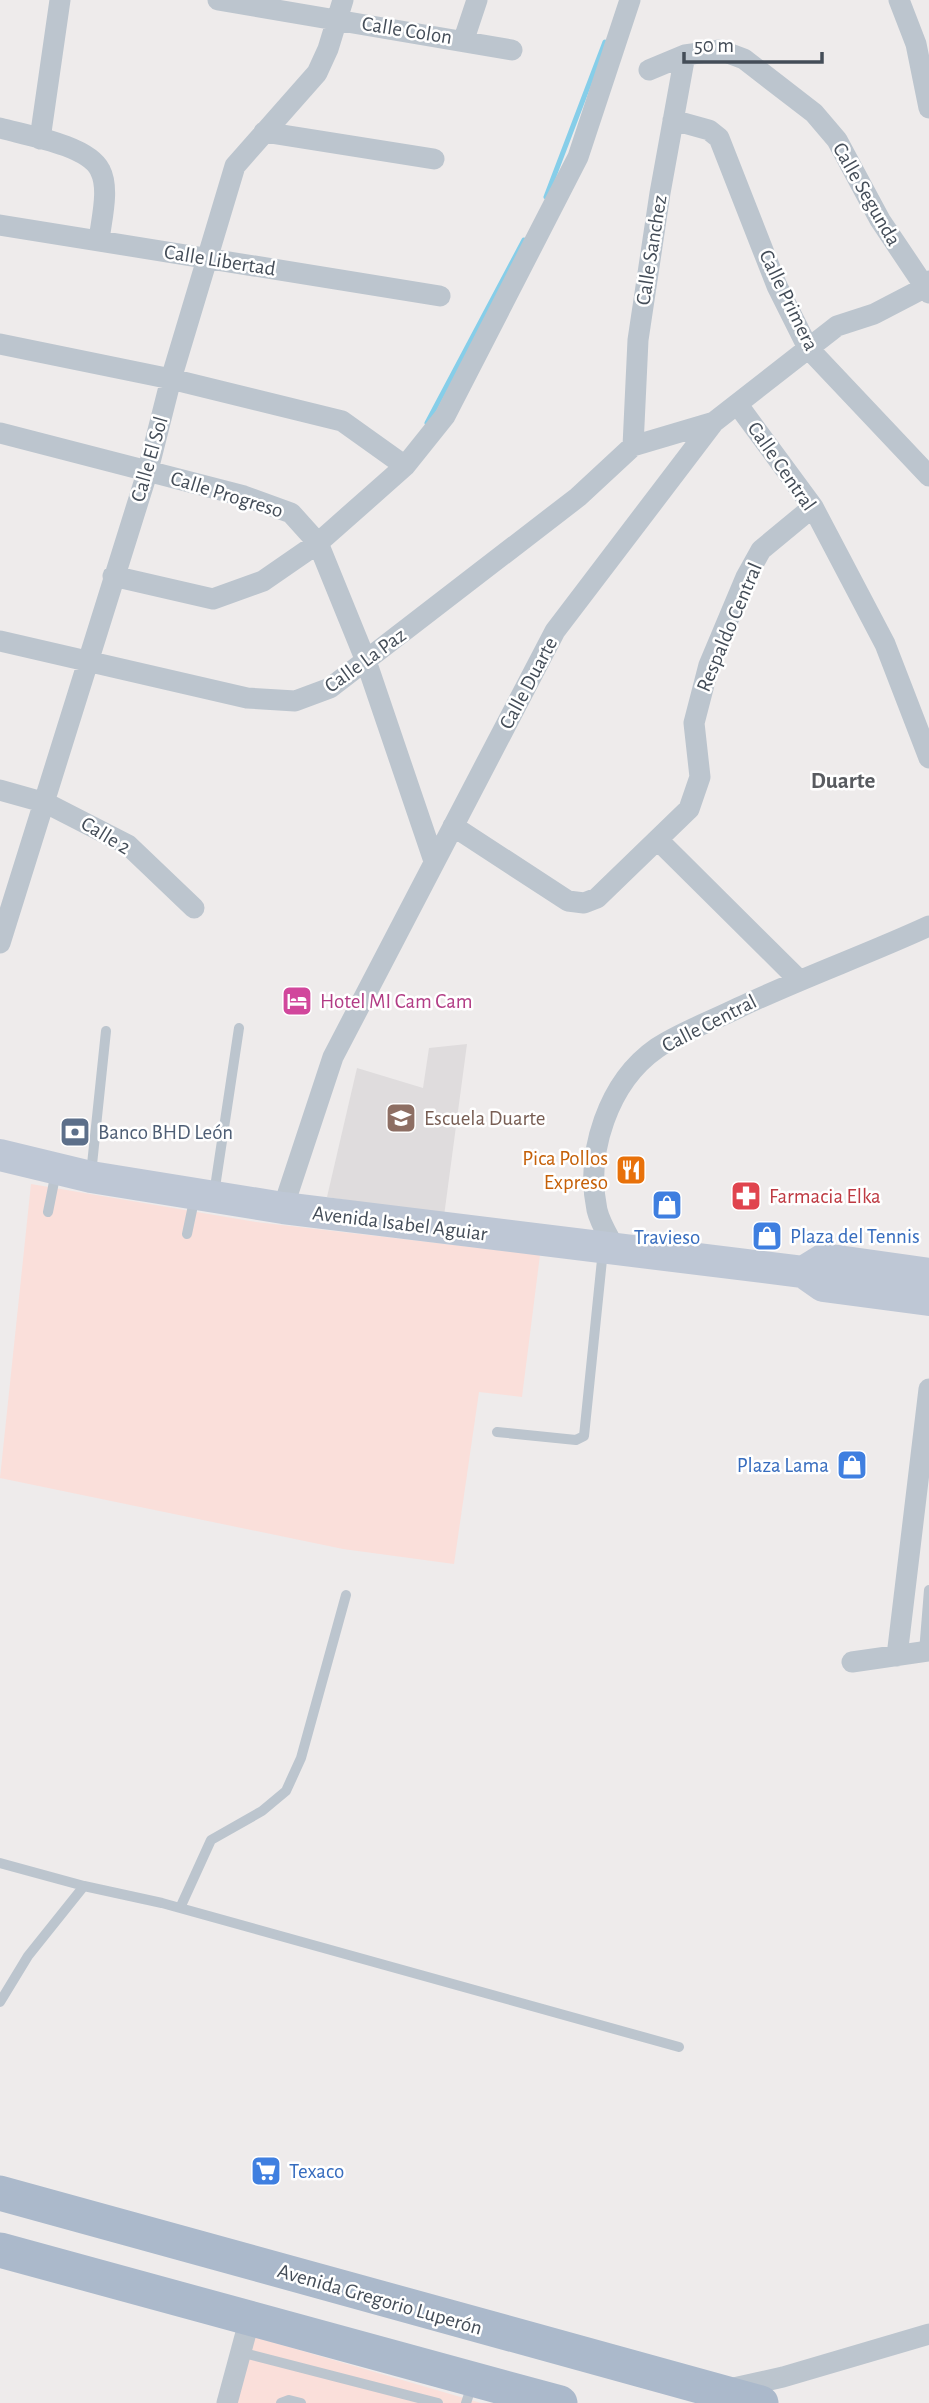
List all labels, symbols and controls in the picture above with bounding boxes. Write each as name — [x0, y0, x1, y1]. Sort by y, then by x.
street label: Calle Colon — [360, 13, 454, 48]
scale bar — [684, 21, 822, 65]
text: 50 m — [694, 35, 734, 56]
street label: Calle Segunda — [829, 139, 905, 250]
street label: Calle Sanchez — [632, 193, 671, 307]
street label: Calle Libertad — [163, 241, 277, 280]
street label: Calle Primera — [755, 246, 822, 354]
street label: Calle El Sol — [127, 414, 172, 504]
street label: Calle Central — [743, 418, 820, 515]
street label: Calle Progreso — [168, 467, 286, 522]
street label: Respaldo Central — [693, 560, 766, 695]
street label: Calle La Paz — [321, 624, 410, 697]
street label: Calle Duarte — [496, 634, 561, 733]
district label: Duarte — [811, 770, 875, 793]
street label: Calle 2 — [77, 813, 134, 858]
hotel icon: Hotel MI Cam Cam — [280, 984, 314, 1018]
place label: Hotel MI Cam Cam — [320, 991, 473, 1012]
street label: Calle Central — [658, 991, 760, 1056]
school or university icon: Escuela Duarte — [384, 1101, 418, 1135]
place label: Escuela Duarte — [424, 1108, 545, 1129]
bank icon: Banco BHD León — [58, 1115, 92, 1149]
place label: Banco BHD León — [98, 1122, 233, 1143]
place label: Pica Pollos Expreso — [522, 1148, 608, 1193]
restaurant icon: Pica Pollos Expreso — [614, 1153, 648, 1187]
pharmacy icon: Farmacia Elka — [729, 1179, 763, 1213]
place label: Farmacia Elka — [769, 1186, 881, 1207]
shop icon: Travieso — [650, 1188, 684, 1222]
street label: Avenida Isabel Aguiar — [311, 1202, 489, 1245]
shop icon: Plaza del Tennis — [750, 1219, 784, 1253]
place label: Plaza del Tennis — [790, 1226, 920, 1247]
place label: Travieso — [634, 1227, 700, 1248]
shop icon: Plaza Lama — [835, 1448, 869, 1482]
place label: Plaza Lama — [737, 1455, 829, 1476]
supermarket icon: Texaco — [249, 2154, 283, 2188]
place label: Texaco — [289, 2161, 344, 2182]
street label: Avenida Gregorio Luperón — [275, 2260, 485, 2339]

